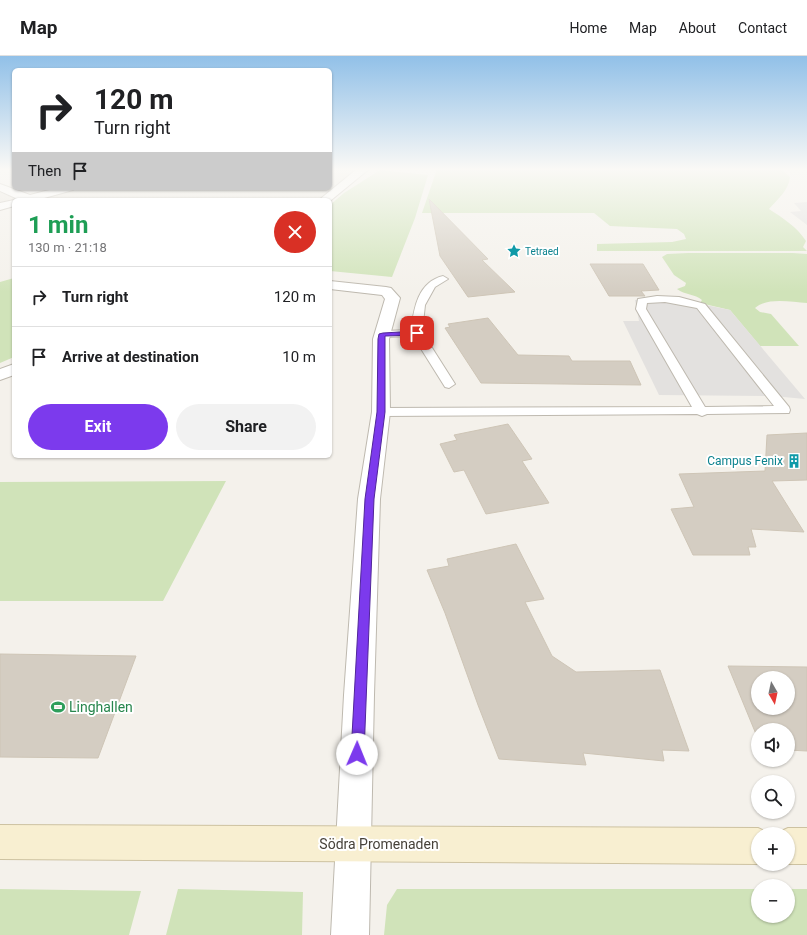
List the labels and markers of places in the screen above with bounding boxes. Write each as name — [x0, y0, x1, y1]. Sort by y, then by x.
place icon: Tetraed — [506, 243, 522, 259]
place label: Tetraed — [525, 246, 559, 257]
pin — [400, 316, 434, 350]
building icon: Campus Fenix — [786, 453, 802, 469]
place label: Campus Fenix — [707, 454, 783, 468]
sports icon: Linghallen — [50, 699, 66, 715]
place label: Linghallen — [69, 699, 133, 715]

